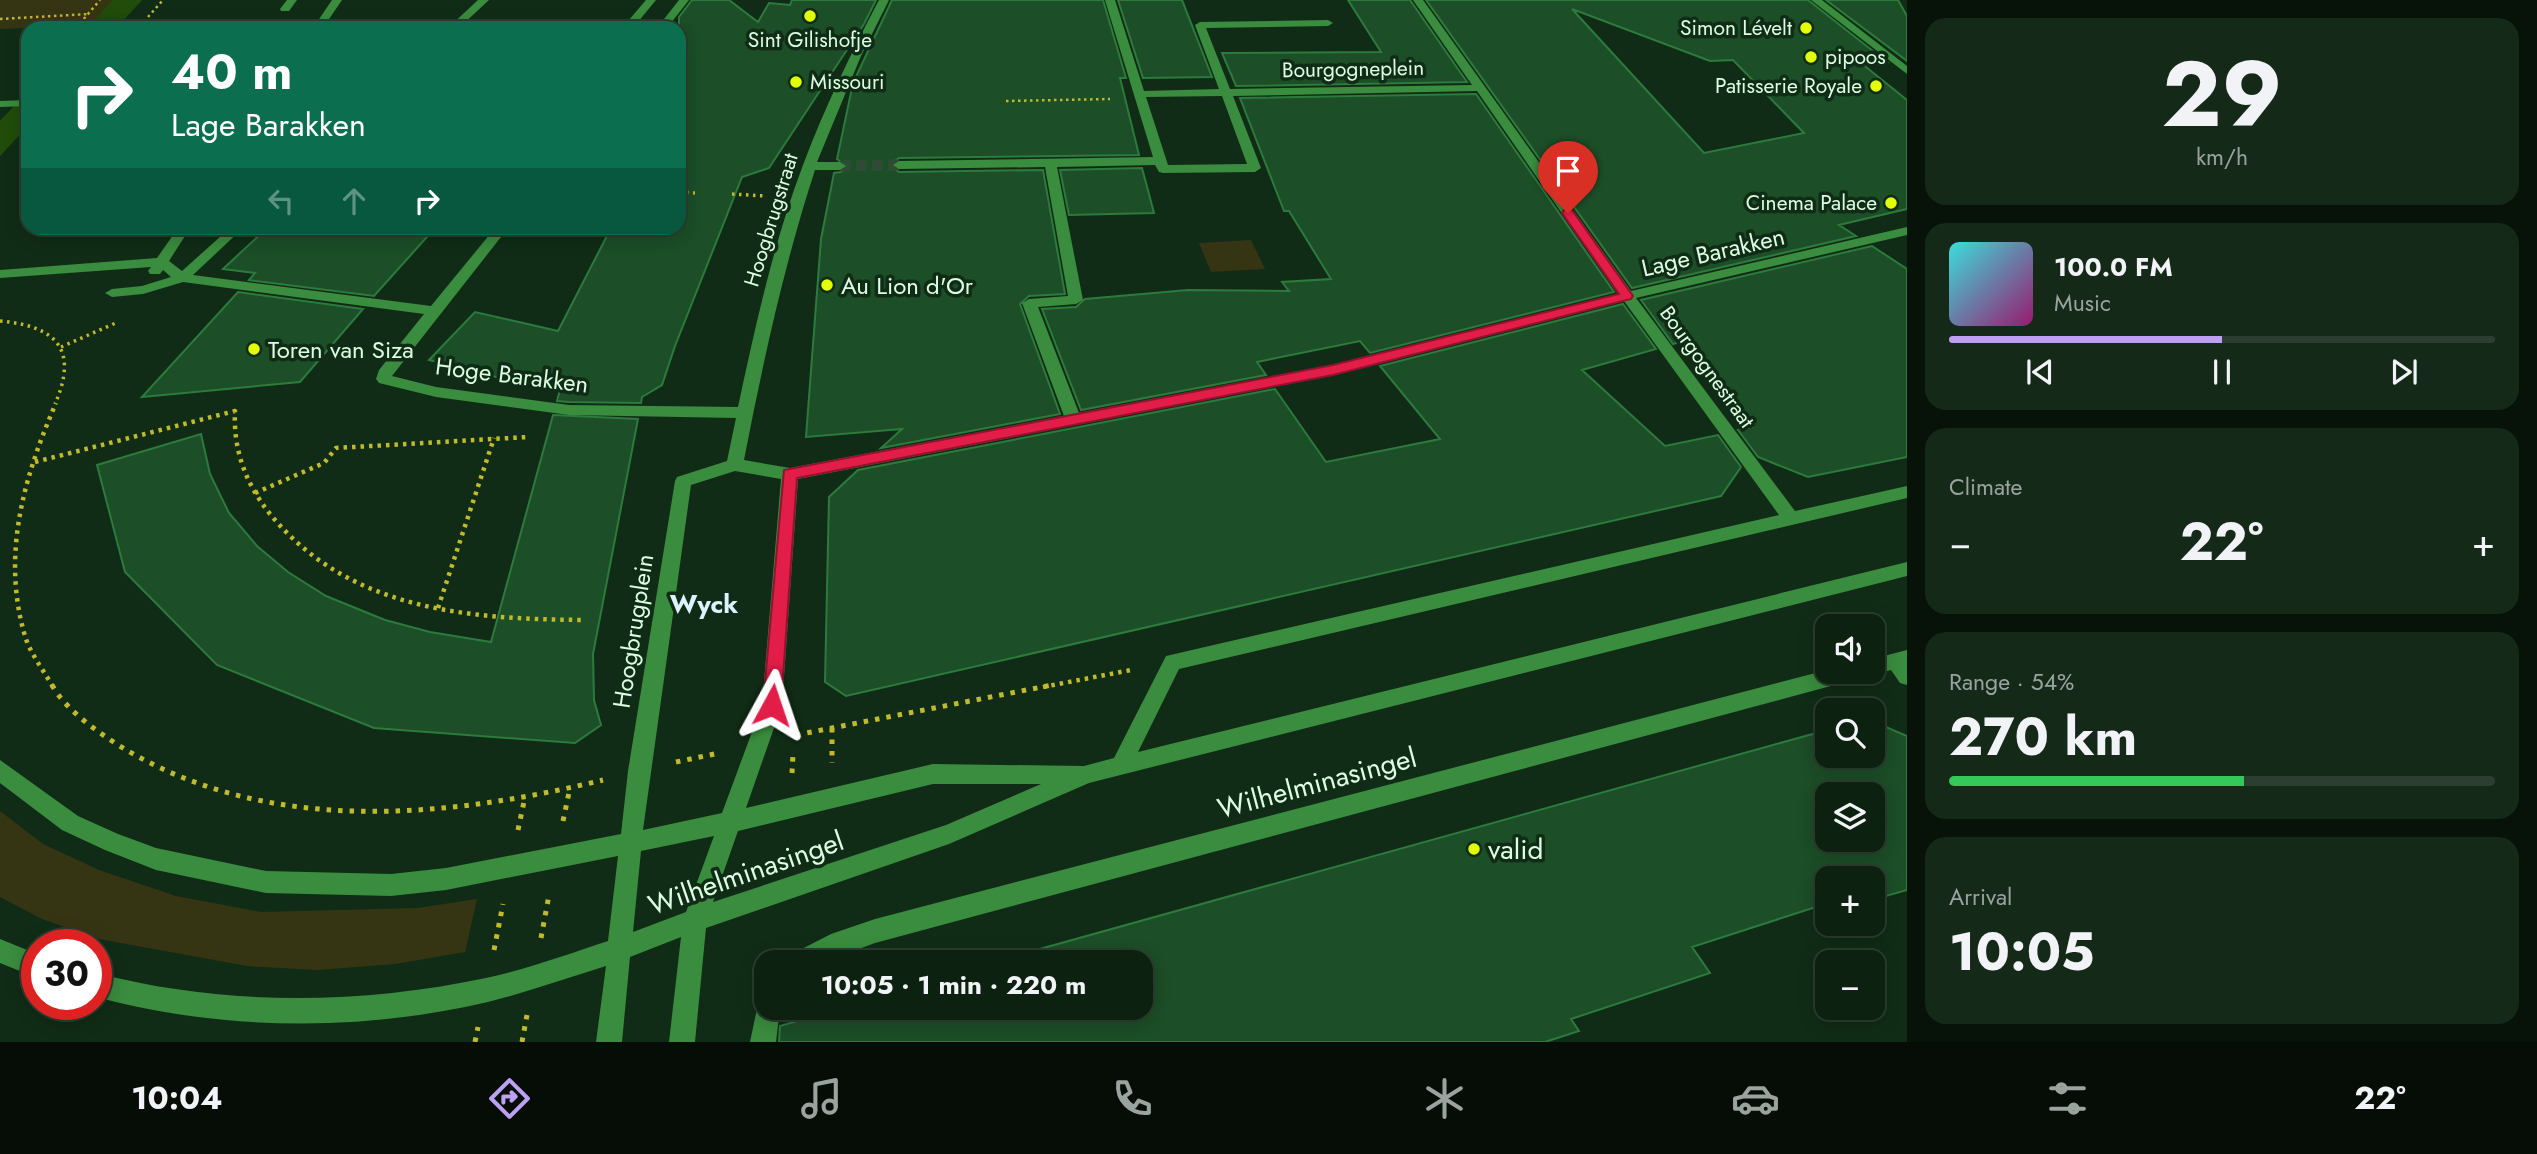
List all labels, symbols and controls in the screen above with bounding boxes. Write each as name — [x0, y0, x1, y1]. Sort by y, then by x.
marker: Sint Gilishofje — [802, 8, 818, 24]
place label: Simon Lévelt — [1680, 13, 1792, 43]
marker: Simon Lévelt — [1798, 20, 1814, 36]
place label: Sint Gilishofje — [748, 25, 872, 55]
text: 29 — [2162, 29, 2282, 160]
text: 40 m — [171, 37, 293, 107]
place label: pipoos — [1825, 42, 1886, 72]
icon: right — [56, 49, 147, 140]
marker: pipoos — [1803, 49, 1819, 65]
street label: Bourgogneplein — [1282, 53, 1424, 85]
place label: Missouri — [810, 67, 885, 97]
place label: Patisserie Royale — [1715, 71, 1862, 101]
marker: Missouri — [788, 74, 804, 90]
marker: Patisserie Royale — [1868, 78, 1884, 94]
text: Lage Barakken — [171, 102, 366, 148]
text: km/h — [2196, 140, 2248, 174]
pin — [1538, 141, 1598, 213]
street label: Hoogbrugstraat — [736, 150, 806, 290]
icon: arrive — [1549, 152, 1587, 190]
icon: left — [262, 182, 300, 220]
icon: ahead — [335, 182, 373, 220]
icon: right — [408, 182, 446, 220]
place label: Cinema Palace — [1746, 188, 1877, 218]
marker: Cinema Palace — [1883, 195, 1899, 211]
street label: Lage Barakken — [1638, 219, 1788, 285]
text: 100.0 FM — [2054, 248, 2173, 286]
place label: Au Lion d'Or — [841, 268, 974, 303]
marker: Au Lion d'Or — [819, 277, 835, 293]
text: Music — [2054, 286, 2111, 320]
street label: Bourgognestraat — [1652, 300, 1762, 434]
place label: Toren van Siza — [268, 332, 414, 367]
marker: Toren van Siza — [246, 341, 262, 357]
street label: Hoge Barakken — [433, 348, 591, 402]
icon: previous — [2021, 353, 2059, 391]
icon: pause — [2203, 353, 2241, 391]
icon: next — [2385, 353, 2423, 391]
text: Climate — [1949, 470, 2022, 504]
text: 22° — [2180, 504, 2263, 580]
text: − — [1949, 515, 1971, 570]
text: + — [2472, 515, 2495, 570]
street label: Hoogbrugplein — [604, 551, 662, 711]
district label: Wyck — [670, 585, 738, 623]
map controls — [1815, 614, 1885, 1020]
button: sound — [1815, 614, 1885, 684]
text: Range · 54% — [1949, 665, 2074, 699]
position arrow — [735, 668, 809, 742]
button: search — [1815, 698, 1885, 768]
text: 270 km — [1949, 699, 2137, 775]
street label: Wilhelminasingel — [1213, 737, 1421, 829]
button: layers — [1815, 782, 1885, 852]
street label: Wilhelminasingel — [643, 820, 849, 926]
place label: valid — [1488, 829, 1543, 870]
marker: valid — [1466, 841, 1482, 857]
button: + — [1815, 866, 1885, 936]
text: Arrival — [1949, 880, 2012, 914]
text: 10:05 — [1949, 914, 2095, 990]
speed limit sign: 30 — [21, 929, 112, 1020]
button: − — [1815, 950, 1885, 1020]
text: 10:05 · 1 min · 220 m — [821, 966, 1086, 1004]
icon: directions — [485, 1074, 534, 1123]
icon: music — [797, 1074, 846, 1123]
icon: phone — [1108, 1074, 1157, 1123]
icon: climate — [1420, 1074, 1469, 1123]
icon: car — [1731, 1074, 1780, 1123]
icon: filters — [2043, 1074, 2092, 1123]
text: 10:04 — [131, 1075, 223, 1121]
text: 22° — [2354, 1075, 2406, 1121]

